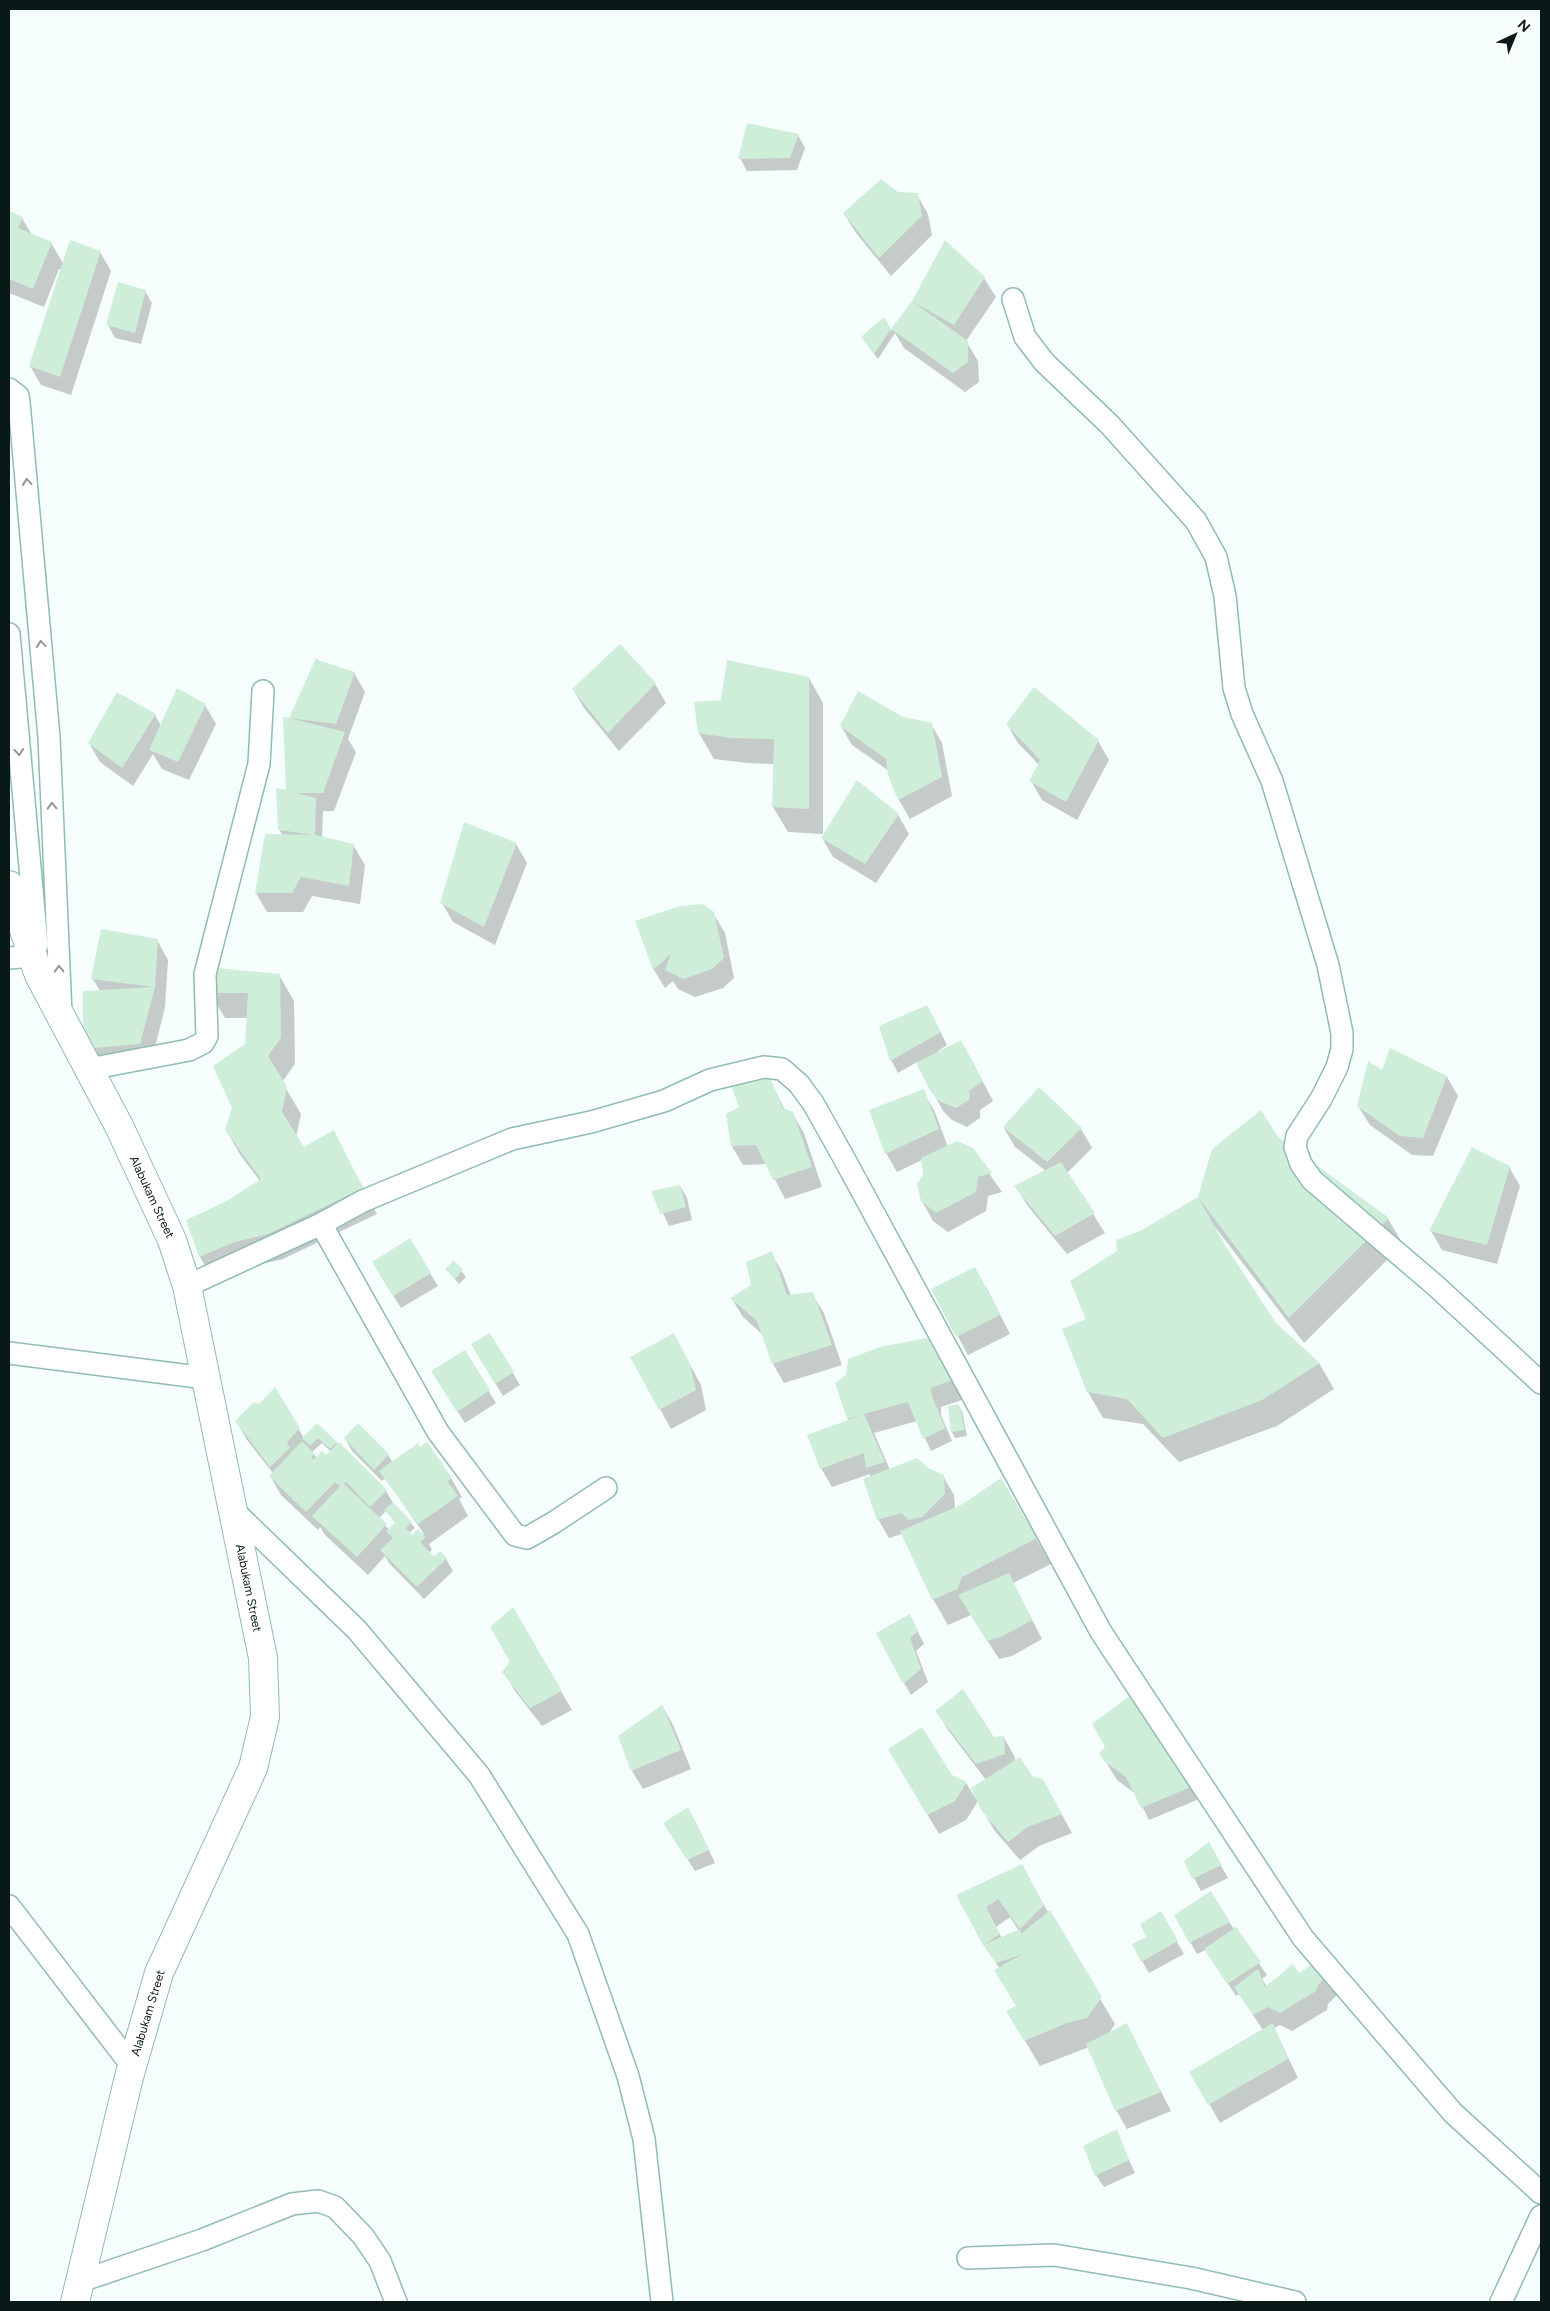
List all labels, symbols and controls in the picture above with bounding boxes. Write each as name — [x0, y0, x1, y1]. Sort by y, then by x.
north arrow — [1490, 10, 1540, 60]
text: N — [1514, 16, 1533, 36]
one-way arrow — [21, 478, 32, 486]
one-way arrow — [36, 640, 47, 648]
one-way arrow — [14, 748, 25, 756]
one-way arrow — [47, 802, 58, 810]
one-way arrow — [54, 964, 64, 972]
street label: Alabukam Street — [127, 1154, 177, 1241]
street label: Alabukam Street — [233, 1543, 265, 1634]
street label: Alabukam Street — [128, 1968, 168, 2058]

